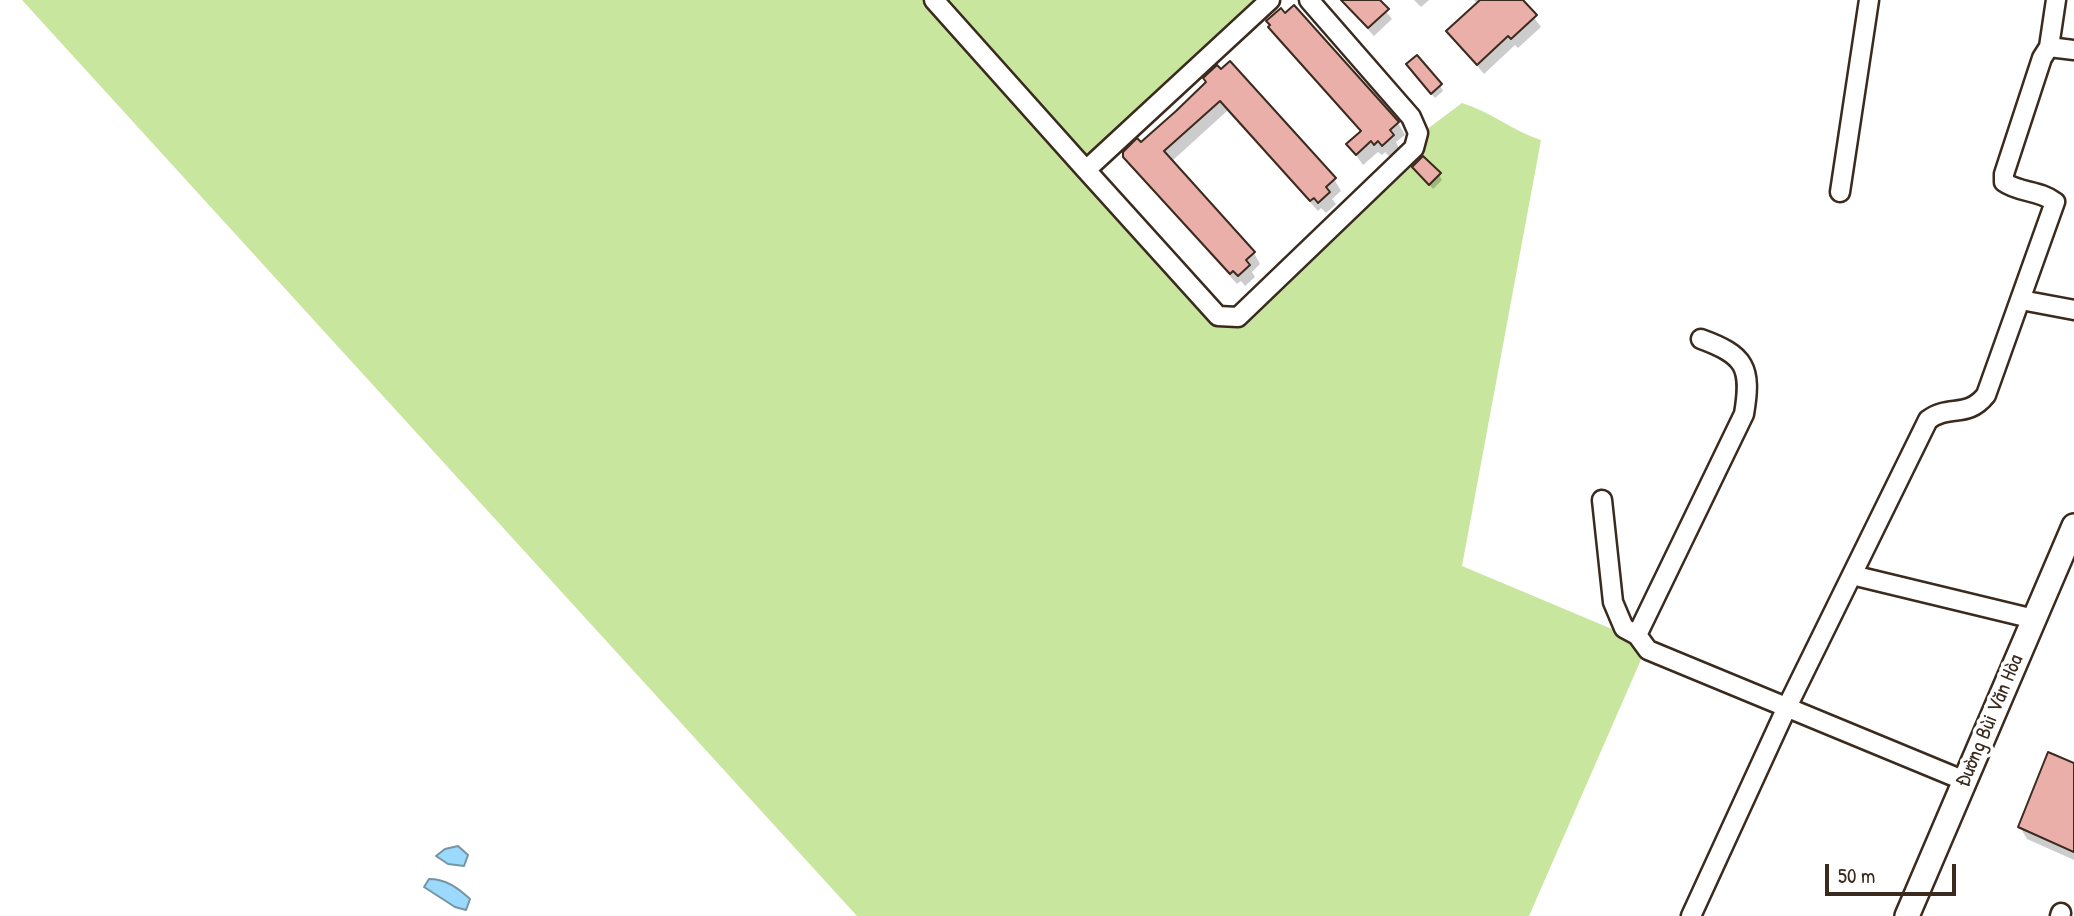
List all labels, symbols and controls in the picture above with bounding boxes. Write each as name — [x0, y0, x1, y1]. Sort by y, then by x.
street label: Đường Bùi Văn Hòa — [1951, 651, 2029, 791]
scale bar — [1829, 850, 1960, 894]
text: 50 m — [1838, 861, 1875, 890]

